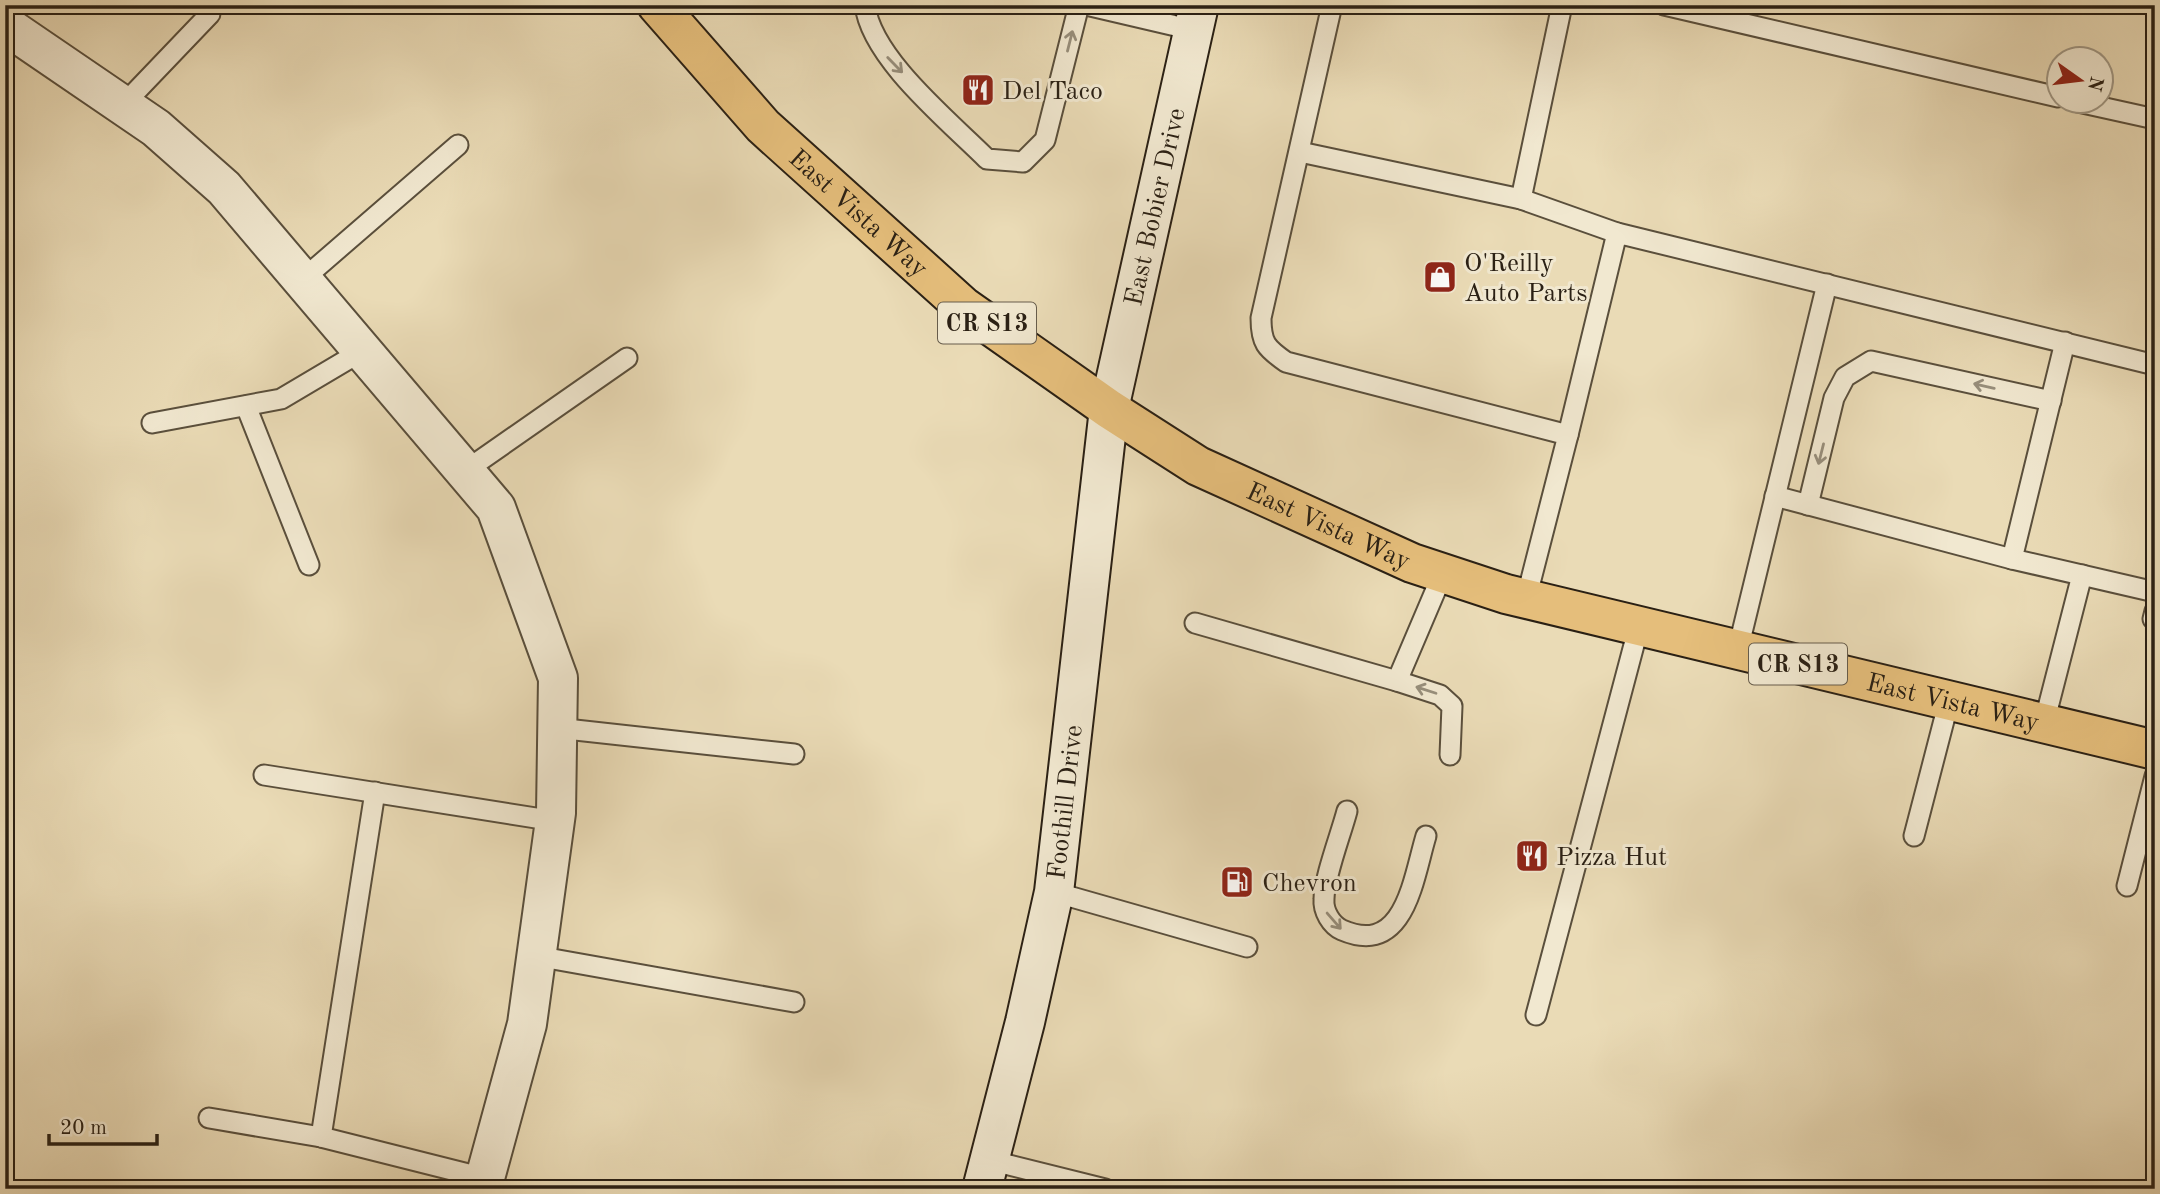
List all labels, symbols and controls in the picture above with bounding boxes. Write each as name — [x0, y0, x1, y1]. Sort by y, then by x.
one-way arrow — [1064, 30, 1077, 53]
north arrow — [2044, 46, 2114, 116]
one-way arrow — [886, 56, 903, 73]
restaurant icon: Del Taco — [959, 71, 997, 109]
text: N — [2083, 74, 2105, 93]
place label: Del Taco — [1002, 79, 1103, 105]
street label: East Bobier Drive — [1121, 106, 1191, 309]
street label: East Vista Way — [783, 145, 932, 283]
place label: O'Reilly Auto Parts — [1464, 251, 1587, 307]
shop icon: O'Reilly Auto Parts — [1421, 258, 1459, 296]
road number: CR S13 — [938, 302, 1036, 344]
one-way arrow — [1973, 379, 1996, 393]
one-way arrow — [1814, 442, 1827, 465]
street label: East Vista Way — [1242, 479, 1414, 576]
road number: CR S13 — [1749, 644, 1847, 684]
street label: East Vista Way — [1863, 670, 2042, 737]
one-way arrow — [1416, 683, 1438, 695]
street label: Foothill Drive — [1044, 724, 1088, 881]
restaurant icon: Pizza Hut — [1513, 837, 1551, 875]
place label: Pizza Hut — [1556, 845, 1667, 871]
fuel station icon: Chevron — [1218, 863, 1256, 901]
place label: Chevron — [1262, 871, 1357, 897]
one-way arrow — [1325, 912, 1341, 930]
scale bar — [49, 1103, 158, 1147]
text: 20 m — [60, 1118, 107, 1139]

